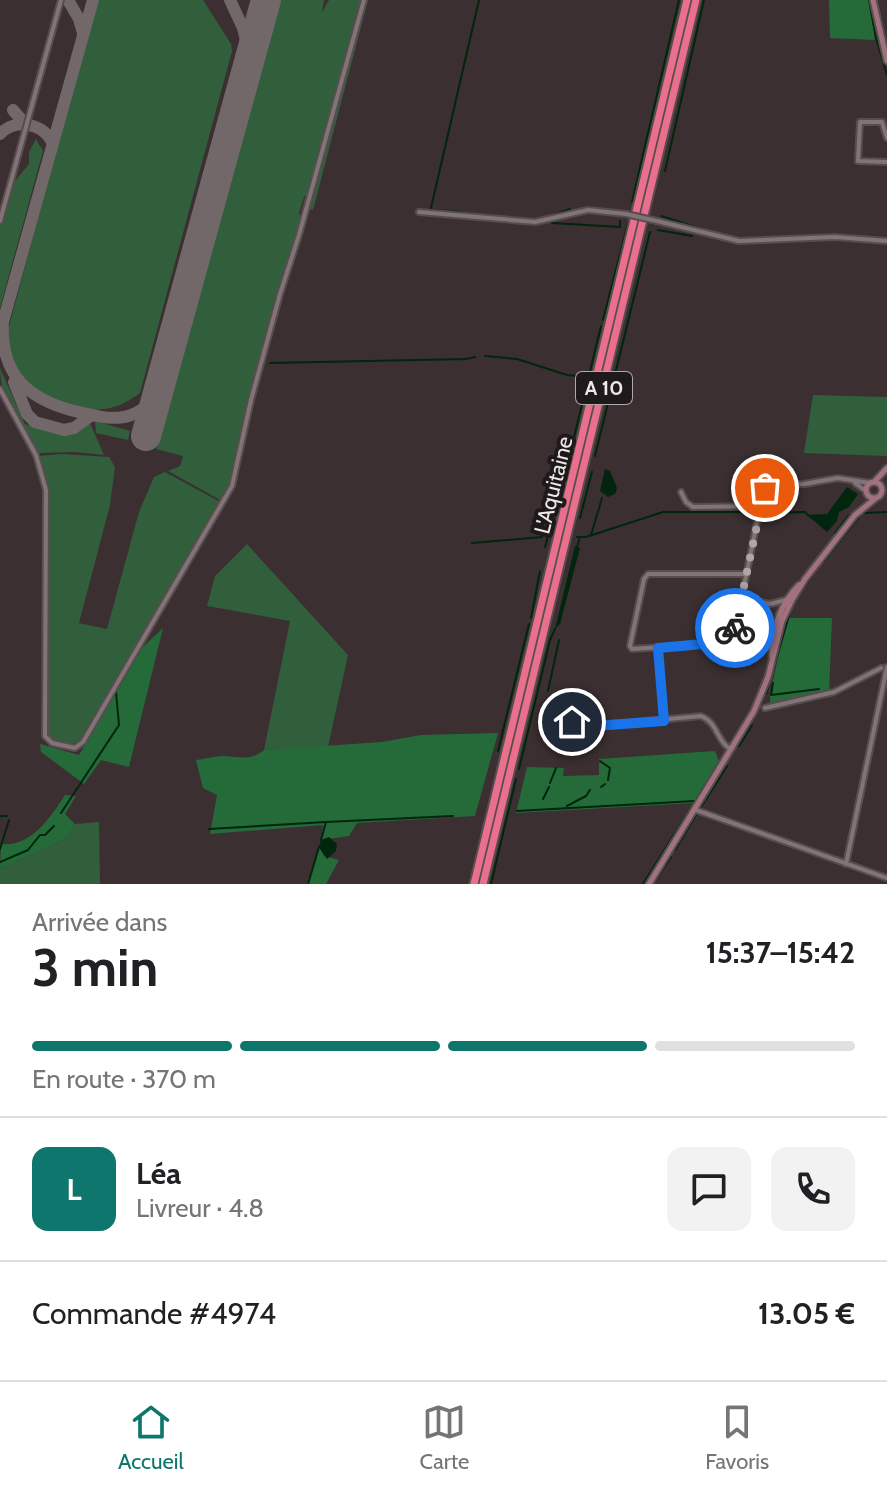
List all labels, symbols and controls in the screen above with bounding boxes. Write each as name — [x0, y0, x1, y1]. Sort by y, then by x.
road number: A 10 — [576, 372, 632, 404]
street label: L'Aquitaine — [528, 433, 579, 537]
pin — [731, 454, 799, 522]
icon: bag — [743, 466, 787, 510]
courier — [695, 588, 775, 668]
icon: bike — [713, 606, 757, 650]
pin — [538, 688, 606, 756]
icon: home — [550, 700, 594, 744]
text: Arrivée dans — [32, 906, 167, 938]
text: 15:37–15:42 — [706, 934, 855, 971]
text: 3 min — [32, 936, 158, 999]
text: En route · 370 m — [32, 1063, 216, 1095]
button: chat — [667, 1147, 751, 1231]
button: phone — [771, 1147, 855, 1231]
text: Léa — [136, 1155, 181, 1192]
text: L — [66, 1171, 82, 1208]
text: Livreur · 4.8 — [136, 1192, 264, 1224]
text: Commande #4974 — [32, 1295, 276, 1332]
text: 13.05 € — [758, 1295, 855, 1332]
tab: Accueil — [118, 1400, 184, 1475]
tab: Carte — [420, 1400, 469, 1475]
tab: Favoris — [705, 1400, 769, 1475]

